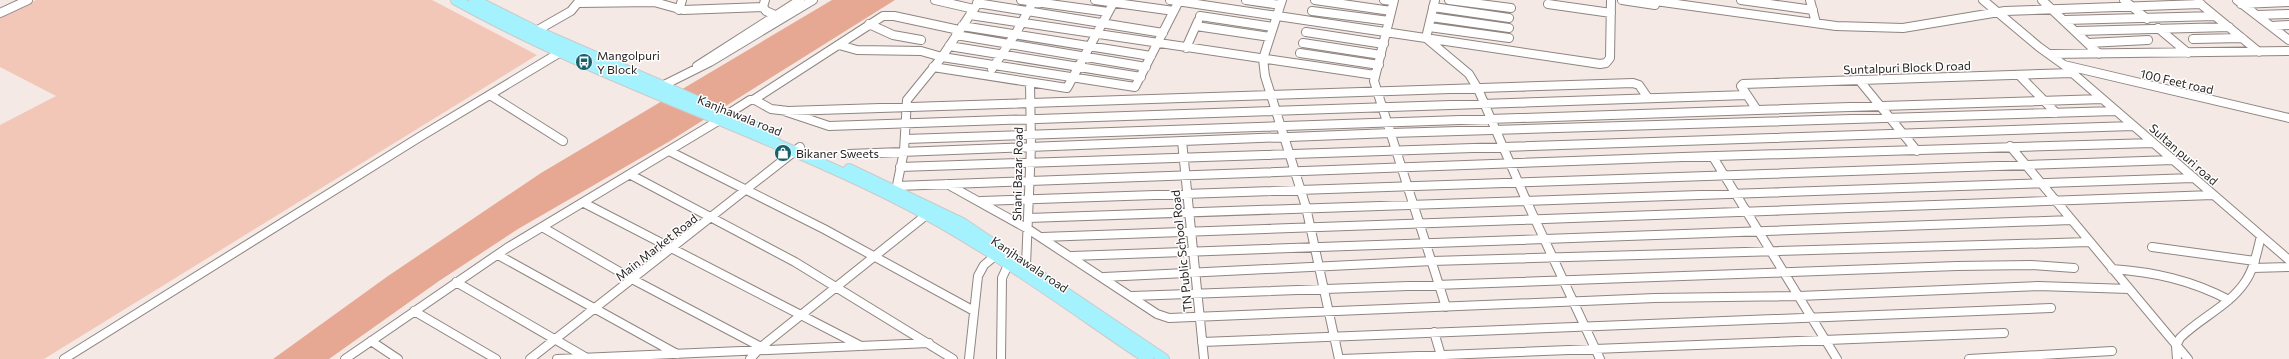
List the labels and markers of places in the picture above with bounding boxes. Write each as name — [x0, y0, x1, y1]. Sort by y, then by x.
place label: Mangolpuri Y Block — [597, 48, 660, 76]
bus stop icon: Mangolpuri Y Block — [574, 52, 594, 72]
shop icon: Bikaner Sweets — [773, 143, 793, 163]
place label: Bikaner Sweets — [796, 146, 879, 160]

